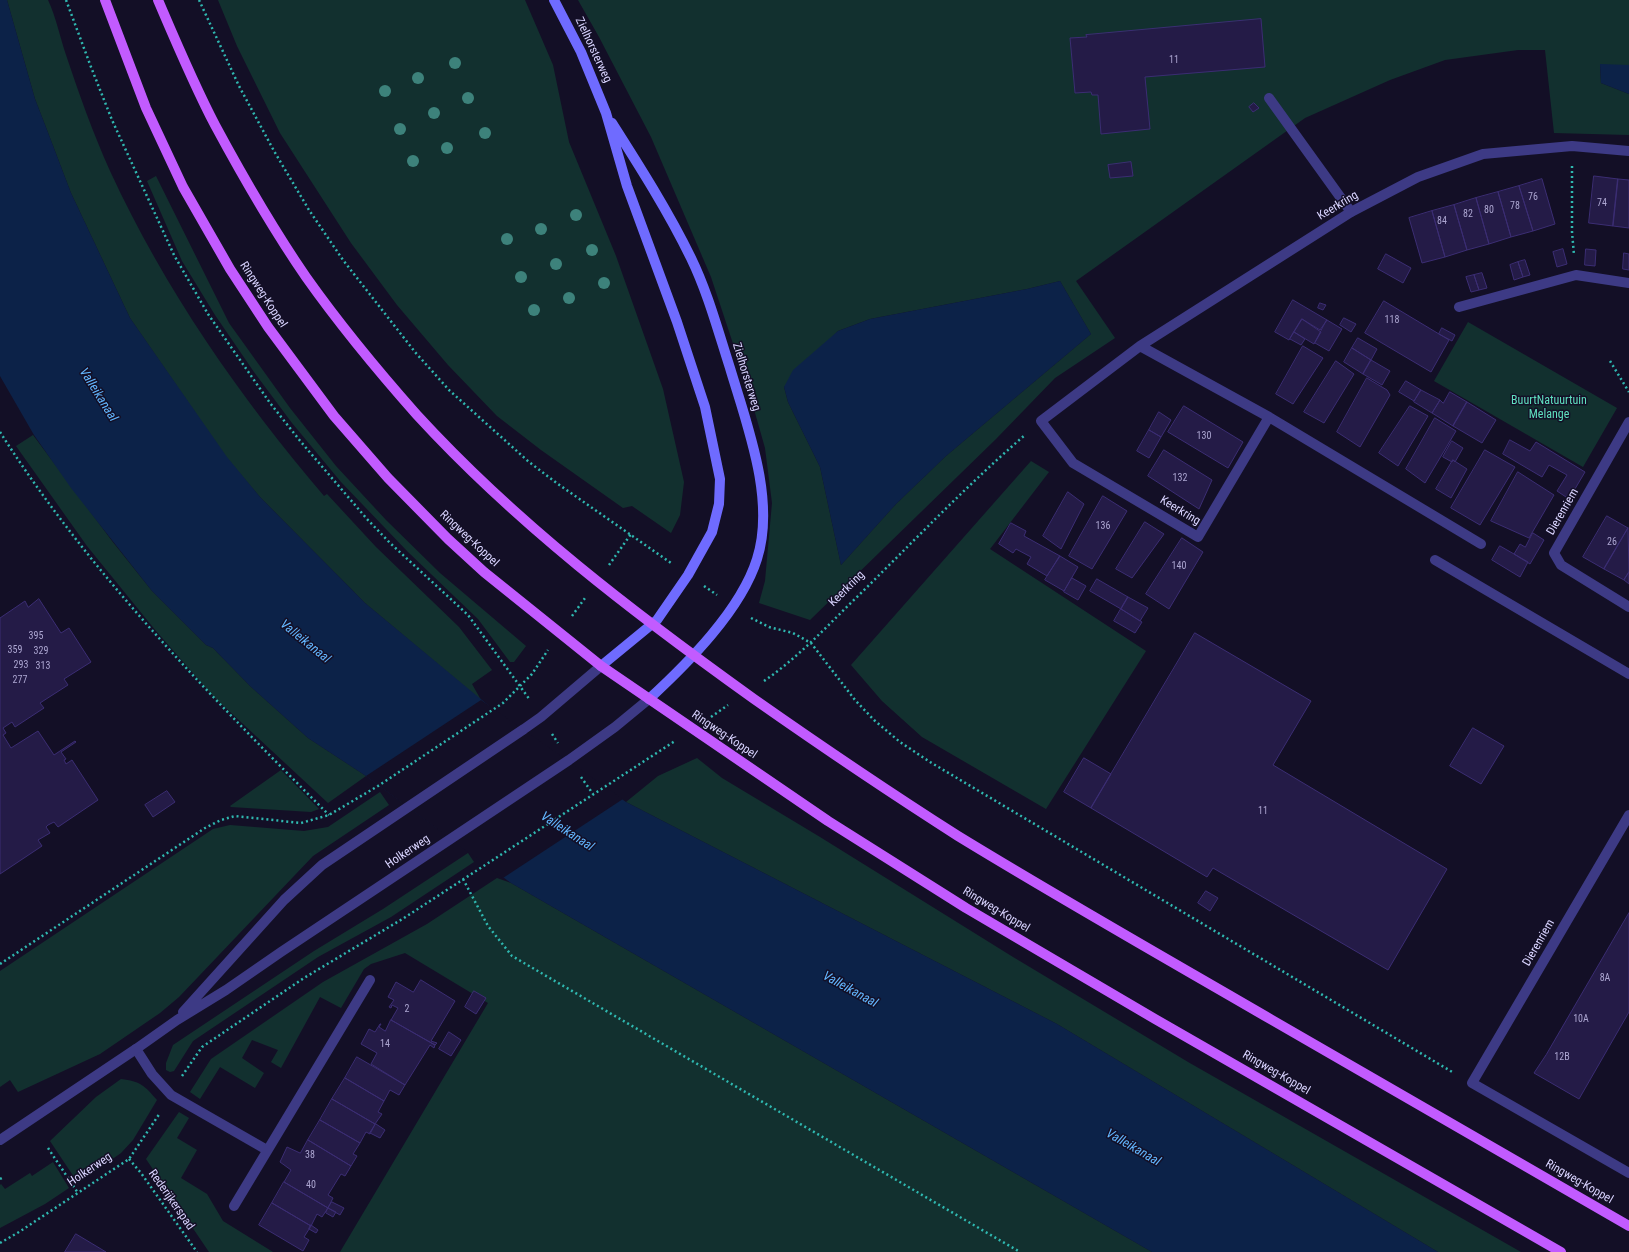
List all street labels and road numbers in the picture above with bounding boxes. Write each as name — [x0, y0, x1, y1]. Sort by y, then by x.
street label: Zielhorsterweg — [572, 15, 614, 85]
street label: Keerkring — [1315, 188, 1361, 224]
street label: Ringweg-Koppel — [236, 259, 290, 331]
street label: Zielhorsterweg — [729, 341, 763, 413]
street label: Dierenriem — [1544, 486, 1582, 538]
street label: Keerkring — [1157, 493, 1203, 529]
street label: Ringweg-Koppel — [436, 508, 502, 570]
street label: Keerkring — [826, 568, 868, 610]
street label: Ringweg-Koppel — [689, 708, 759, 762]
street label: Holkerweg — [383, 832, 433, 872]
street label: Ringweg-Koppel — [960, 884, 1032, 936]
street label: Dierenriem — [1520, 917, 1558, 969]
street label: Ringweg-Koppel — [1240, 1048, 1312, 1098]
street label: Holkerweg — [65, 1150, 115, 1190]
street label: Ringweg-Koppel — [1543, 1157, 1615, 1207]
street label: Rederijkerspad — [145, 1167, 197, 1233]

